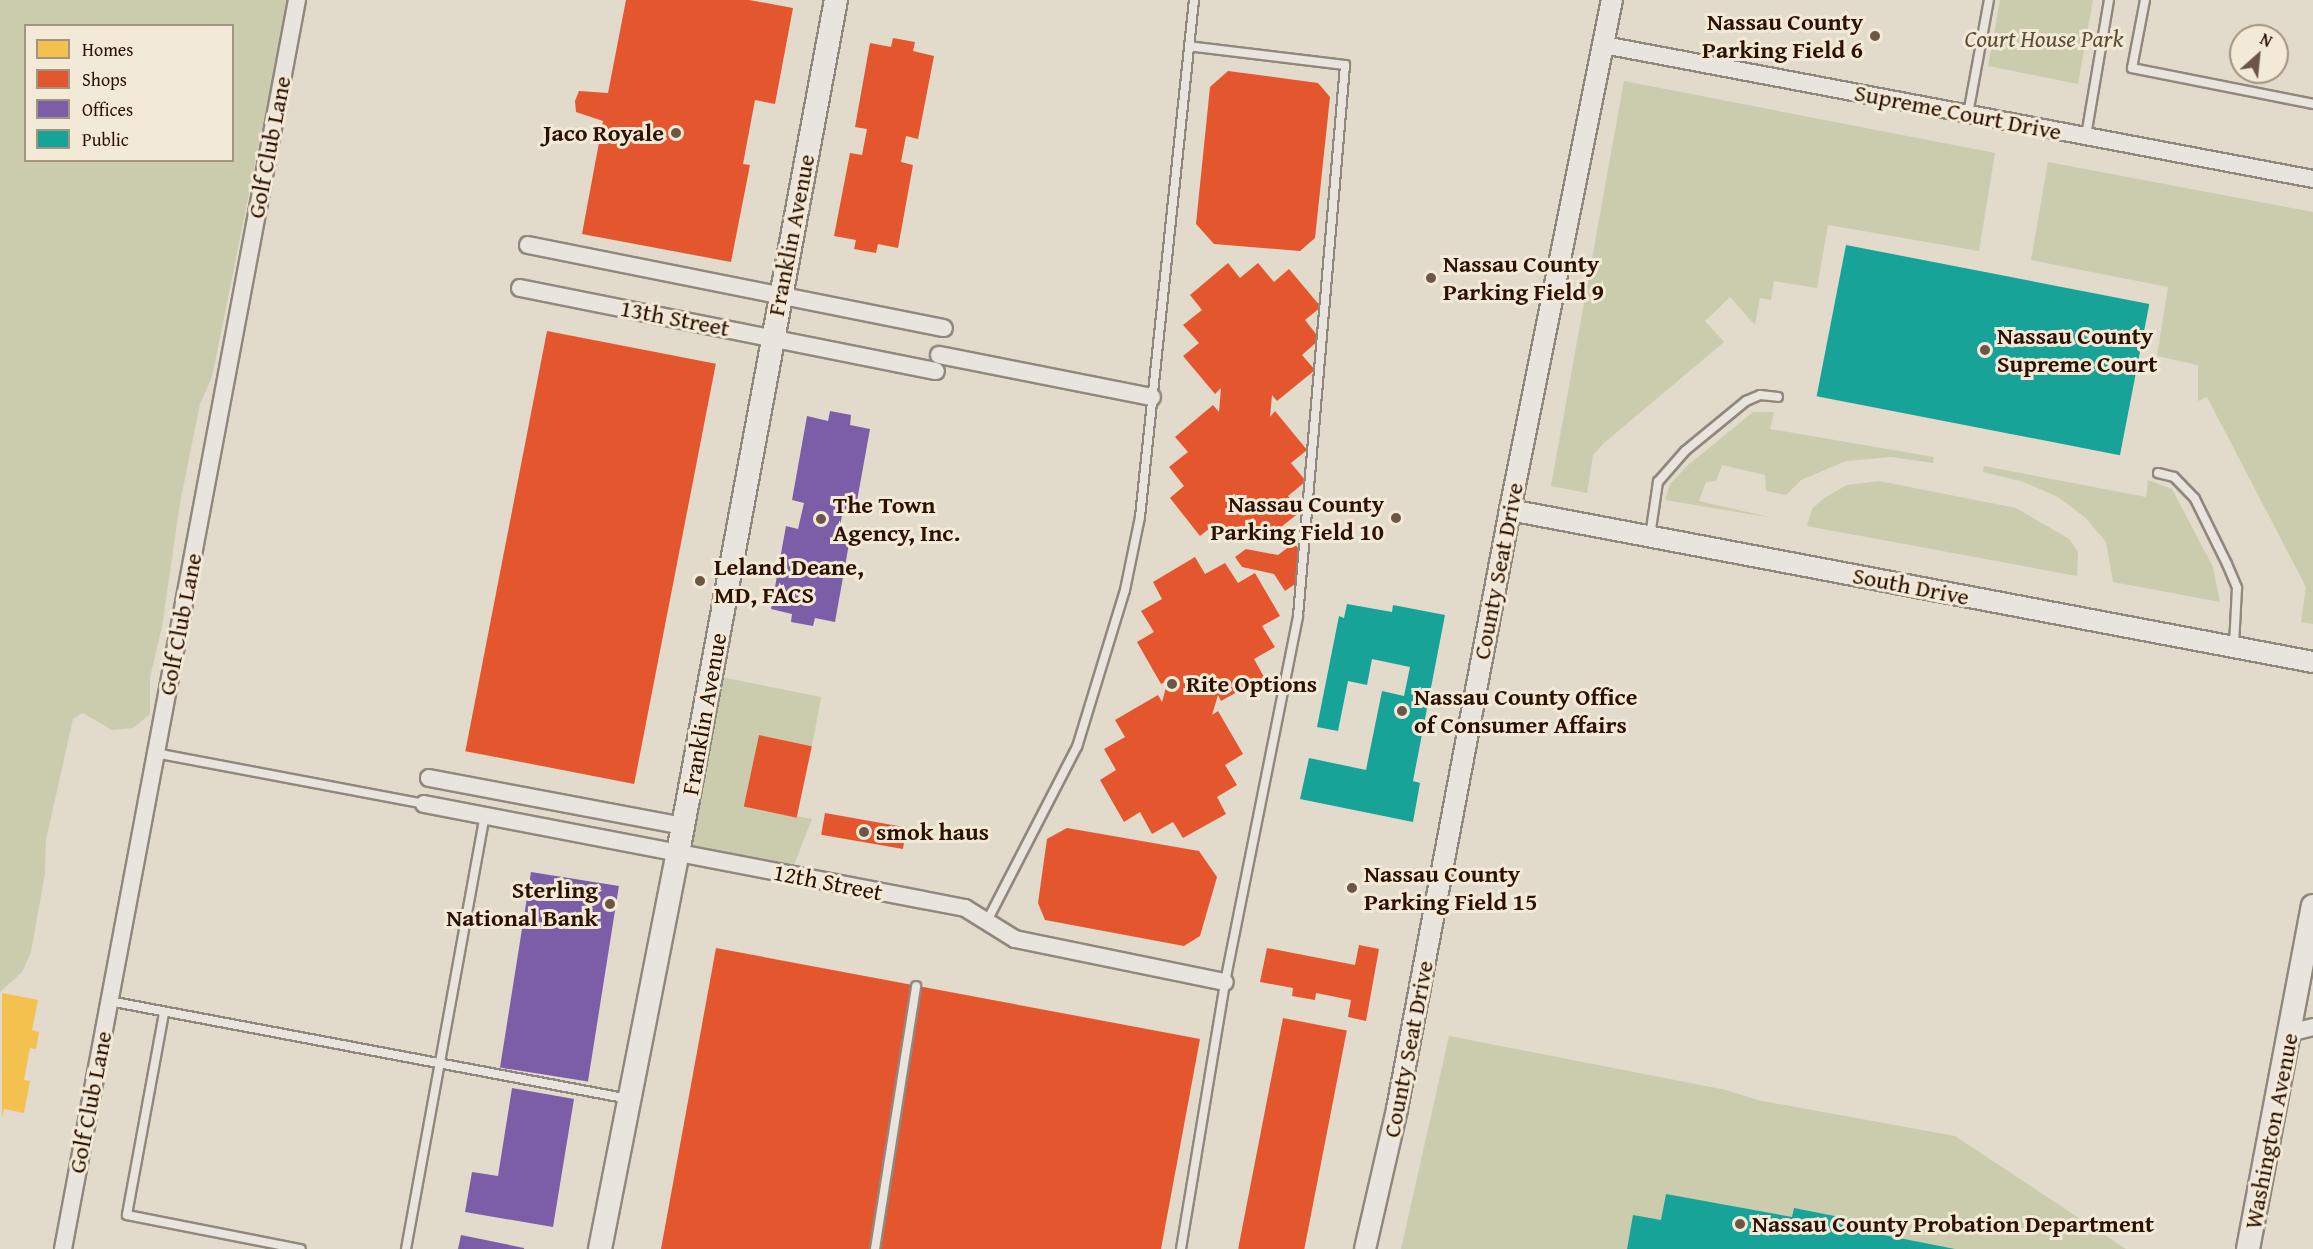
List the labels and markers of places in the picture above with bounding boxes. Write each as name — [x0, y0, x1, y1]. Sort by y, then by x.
place label: Nassau County Parking Field 6 — [1702, 8, 1863, 64]
marker: Nassau County Parking Field 6 — [1868, 29, 1882, 43]
place label: Jaco Royale — [543, 119, 664, 147]
marker: Jaco Royale — [669, 126, 683, 140]
place label: Nassau County Parking Field 9 — [1443, 250, 1604, 306]
marker: Nassau County Parking Field 9 — [1424, 271, 1438, 285]
place label: Nassau County Supreme Court — [1997, 322, 2157, 378]
marker: Nassau County Supreme Court — [1978, 343, 1992, 357]
place label: Nassau County Parking Field 10 — [1211, 490, 1384, 546]
place label: The Town Agency, Inc. — [833, 491, 960, 547]
marker: Nassau County Parking Field 10 — [1389, 511, 1403, 525]
marker: The Town Agency, Inc. — [814, 512, 828, 526]
place label: Leland Deane, MD, FACS — [714, 553, 864, 609]
marker: Leland Deane, MD, FACS — [691, 572, 709, 590]
place label: Rite Options — [1186, 670, 1317, 698]
marker: Rite Options — [1163, 675, 1181, 693]
place label: Nassau County Office of Consumer Affairs — [1414, 683, 1637, 739]
marker: Nassau County Office of Consumer Affairs — [1395, 704, 1409, 718]
place label: smok haus — [876, 818, 989, 846]
marker: smok haus — [857, 825, 871, 839]
place label: Nassau County Parking Field 15 — [1364, 860, 1537, 916]
place label: Sterling National Bank — [446, 876, 598, 932]
marker: Nassau County Parking Field 15 — [1345, 881, 1359, 895]
marker: Sterling National Bank — [603, 897, 617, 911]
place label: Nassau County Probation Department — [1752, 1210, 2154, 1238]
marker: Nassau County Probation Department — [1733, 1217, 1747, 1231]

